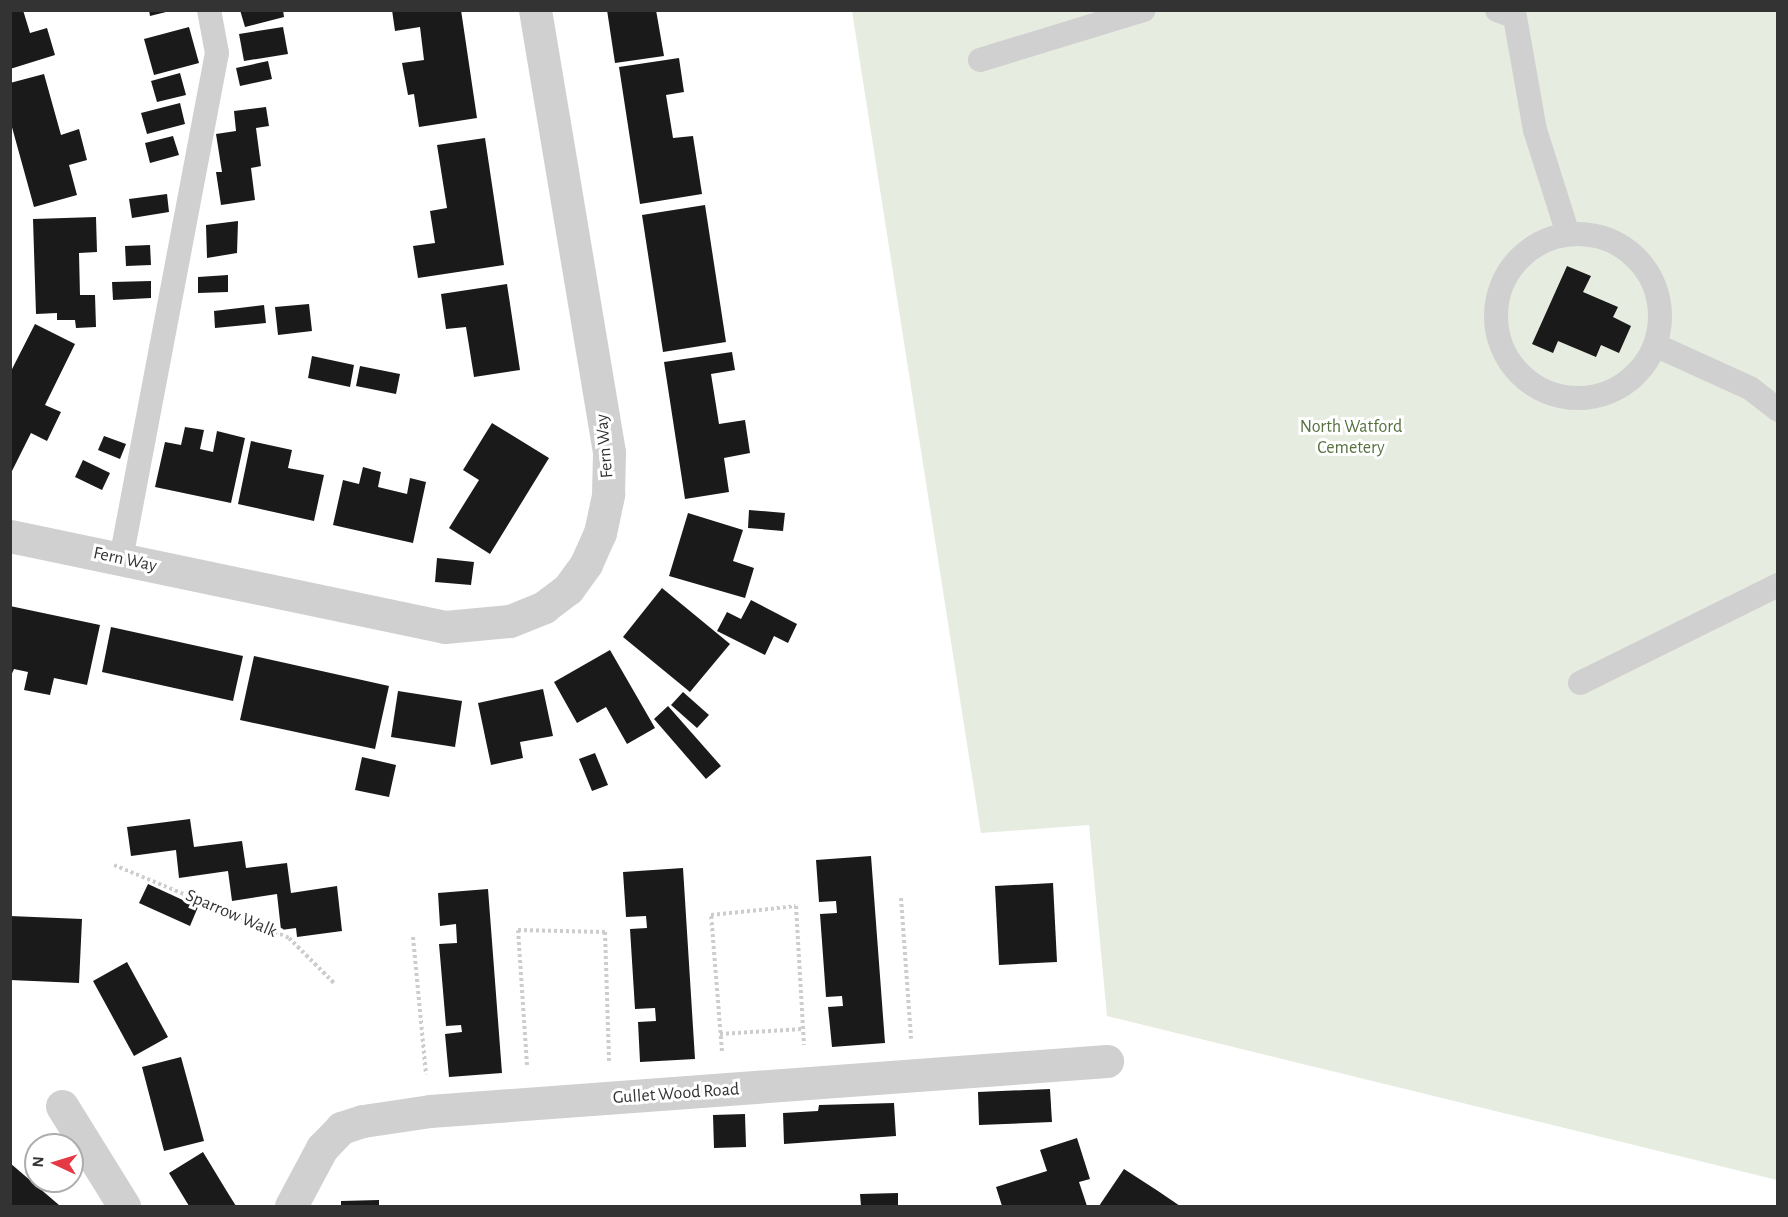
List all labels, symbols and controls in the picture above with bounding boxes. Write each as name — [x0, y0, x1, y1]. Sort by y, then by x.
street label: Fern Way — [591, 413, 619, 479]
park label: North Watford Cemetery — [1300, 417, 1402, 460]
street label: Fern Way — [91, 543, 159, 577]
street label: Sparrow Walk — [182, 885, 280, 943]
street label: Gullet Wood Road — [612, 1079, 740, 1109]
north arrow — [24, 1133, 84, 1193]
text: N — [30, 1156, 46, 1168]

